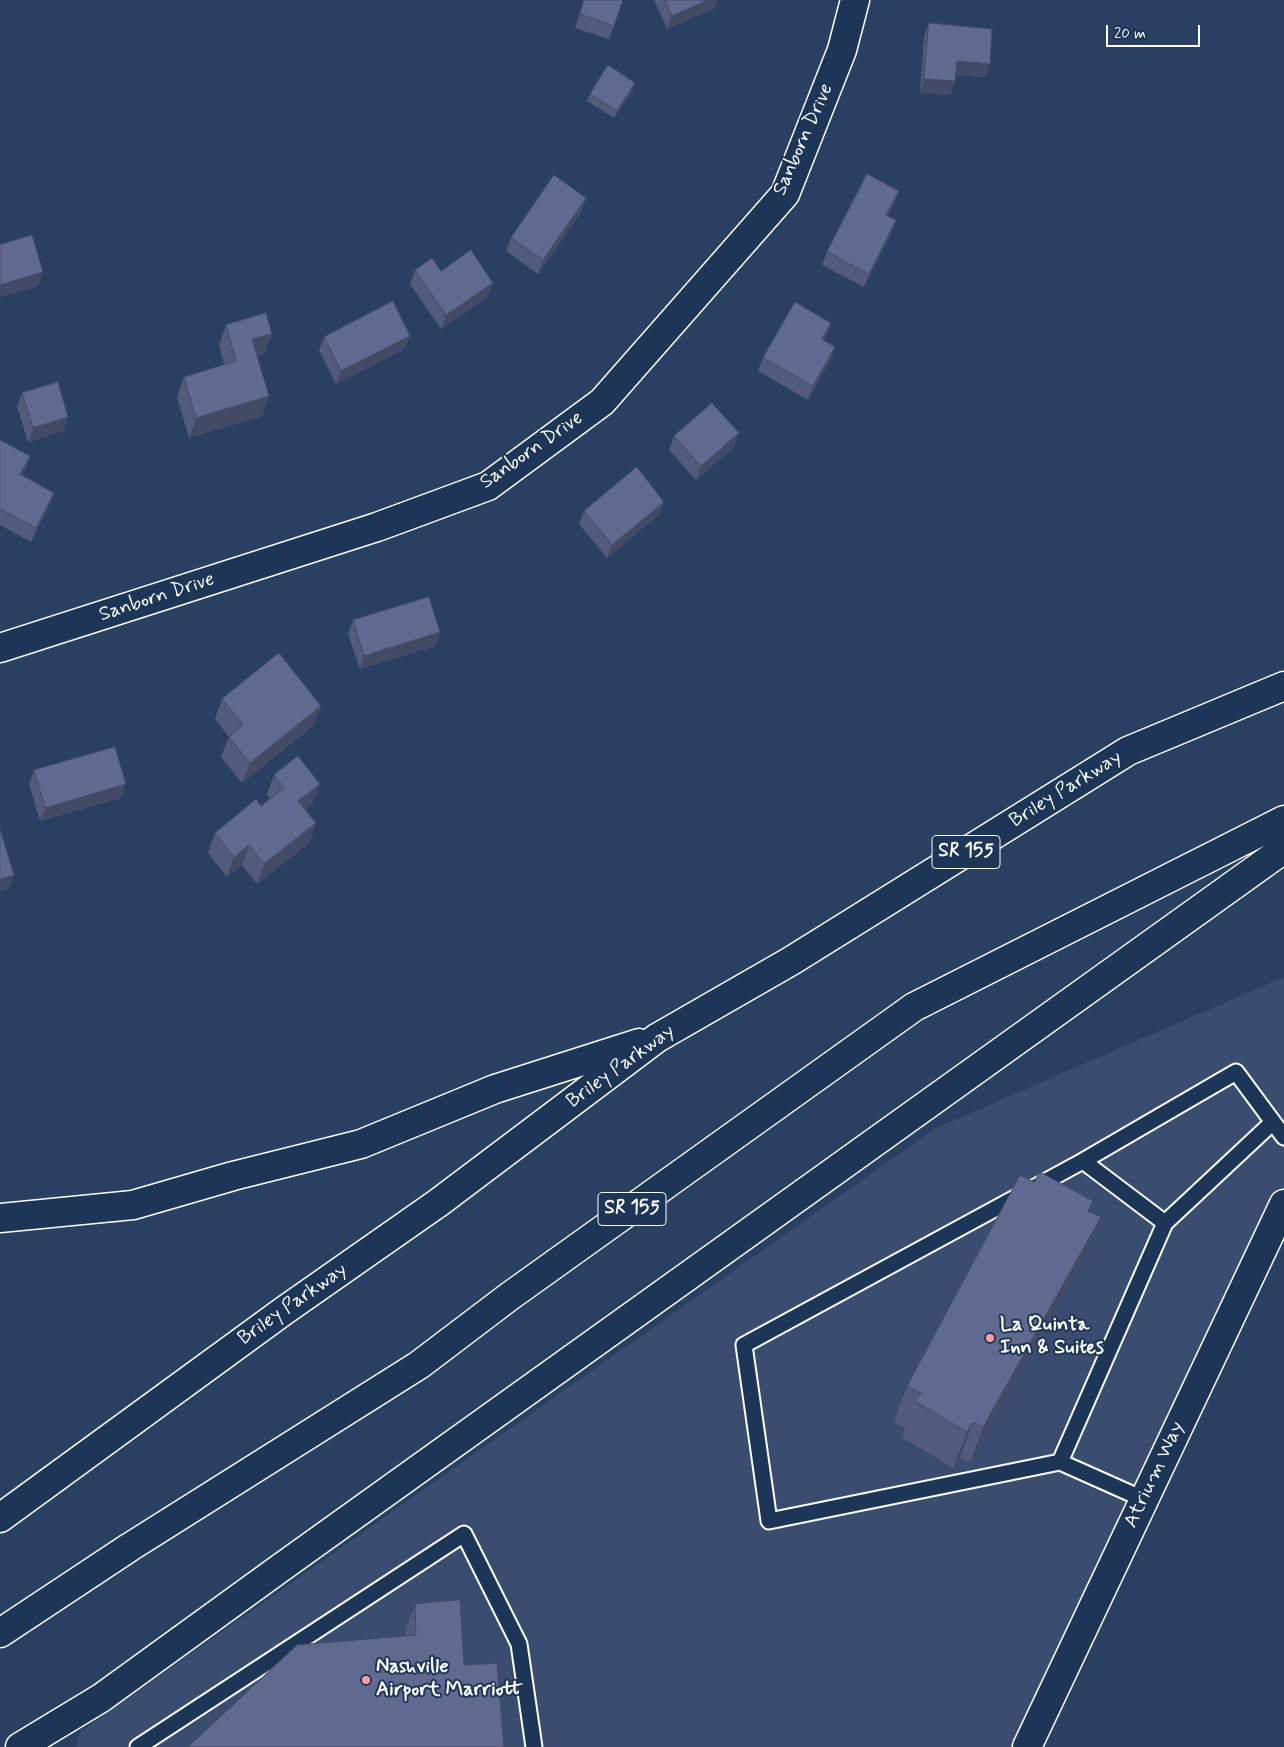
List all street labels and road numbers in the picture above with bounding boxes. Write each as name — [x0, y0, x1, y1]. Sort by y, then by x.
street label: Sanborn Drive — [769, 80, 839, 200]
street label: Sanborn Drive — [476, 407, 588, 495]
street label: Sanborn Drive — [96, 568, 218, 628]
street label: Briley Parkway — [1006, 746, 1126, 834]
road number: SR 155 — [932, 836, 1000, 869]
street label: Briley Parkway — [562, 1020, 680, 1114]
road number: SR 155 — [598, 1192, 666, 1226]
street label: Briley Parkway — [234, 1259, 352, 1351]
street label: Atrium Way — [1120, 1418, 1190, 1532]

